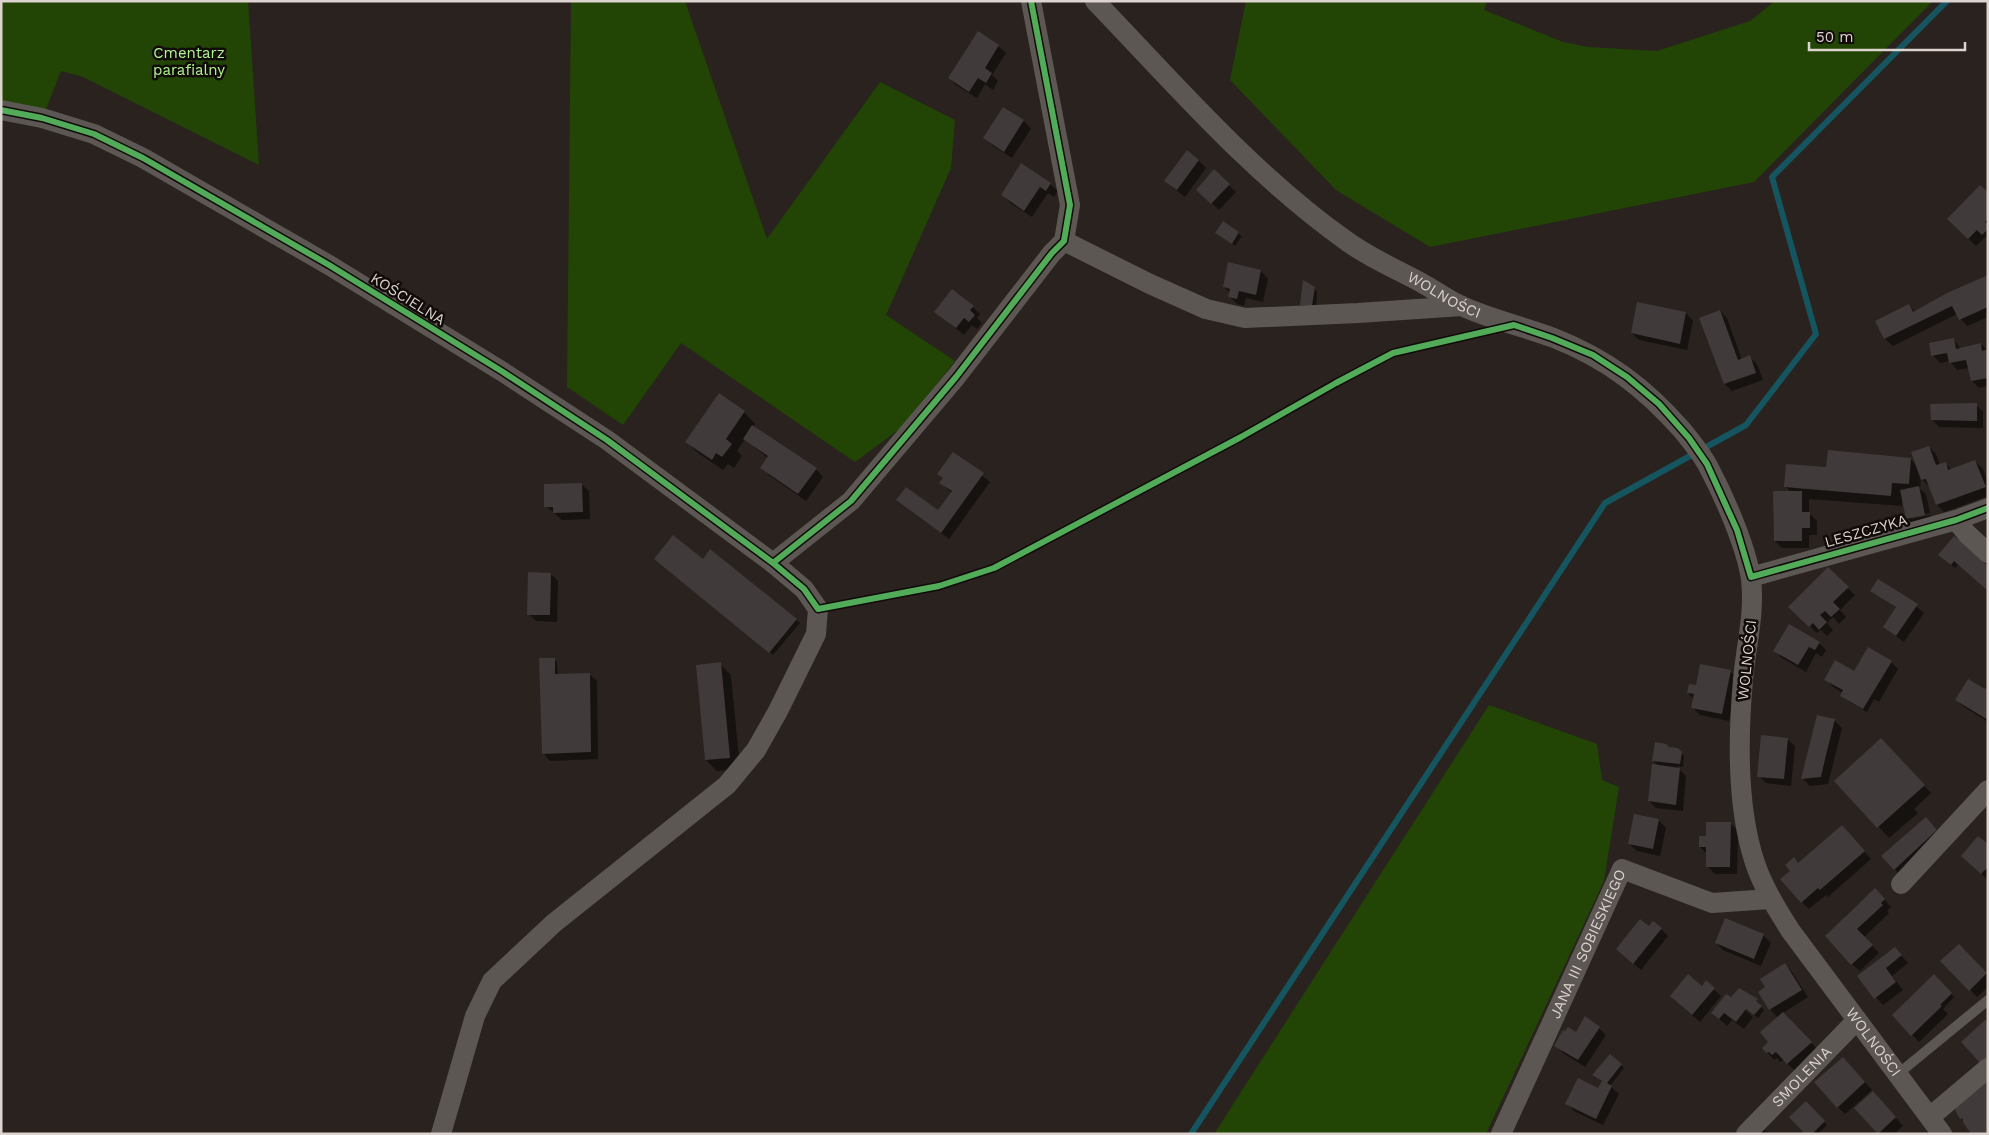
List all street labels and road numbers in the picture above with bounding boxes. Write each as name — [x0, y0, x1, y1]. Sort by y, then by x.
street label: KOŚCIELNA — [367, 268, 449, 329]
street label: WOLNOŚCI — [1404, 268, 1483, 322]
street label: LESZCZYKA — [1823, 511, 1910, 551]
street label: WOLNOŚCI — [1733, 619, 1760, 701]
street label: JANA III SOBIESKIEGO — [1546, 866, 1630, 1021]
street label: WOLNOŚCI — [1842, 1004, 1905, 1080]
street label: SMOLENIA — [1768, 1043, 1835, 1111]

